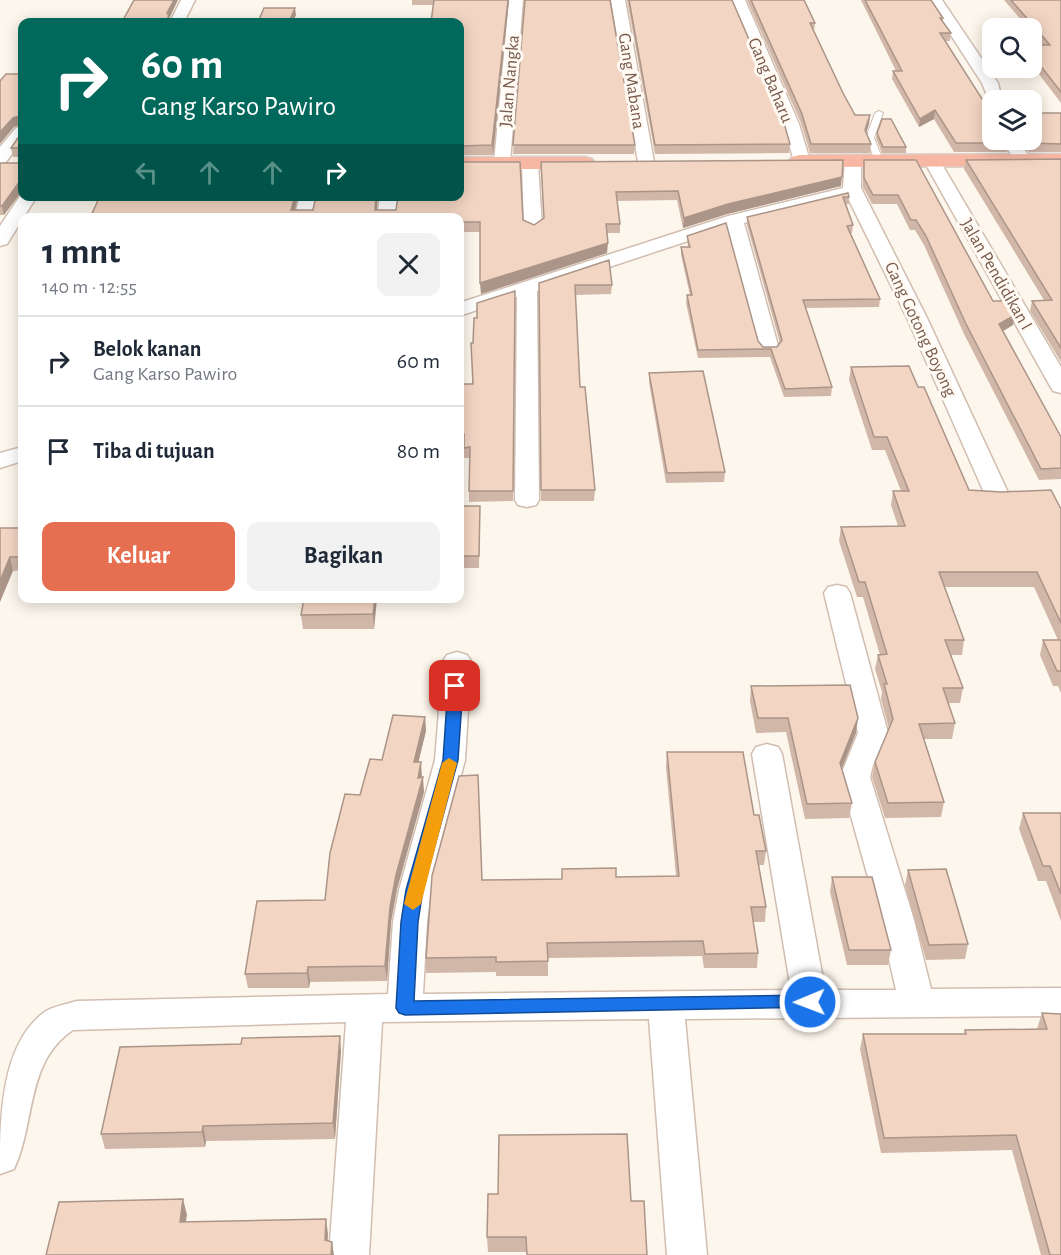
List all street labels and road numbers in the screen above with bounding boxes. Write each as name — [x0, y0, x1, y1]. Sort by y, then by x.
street label: Gang Mabana — [615, 32, 647, 131]
street label: Jalan Nangka — [497, 34, 523, 128]
street label: Gang Baharu — [744, 35, 796, 125]
street label: Jalan Pendidikan I — [957, 216, 1035, 333]
street label: Gang Gotong Boyong — [881, 259, 959, 400]

